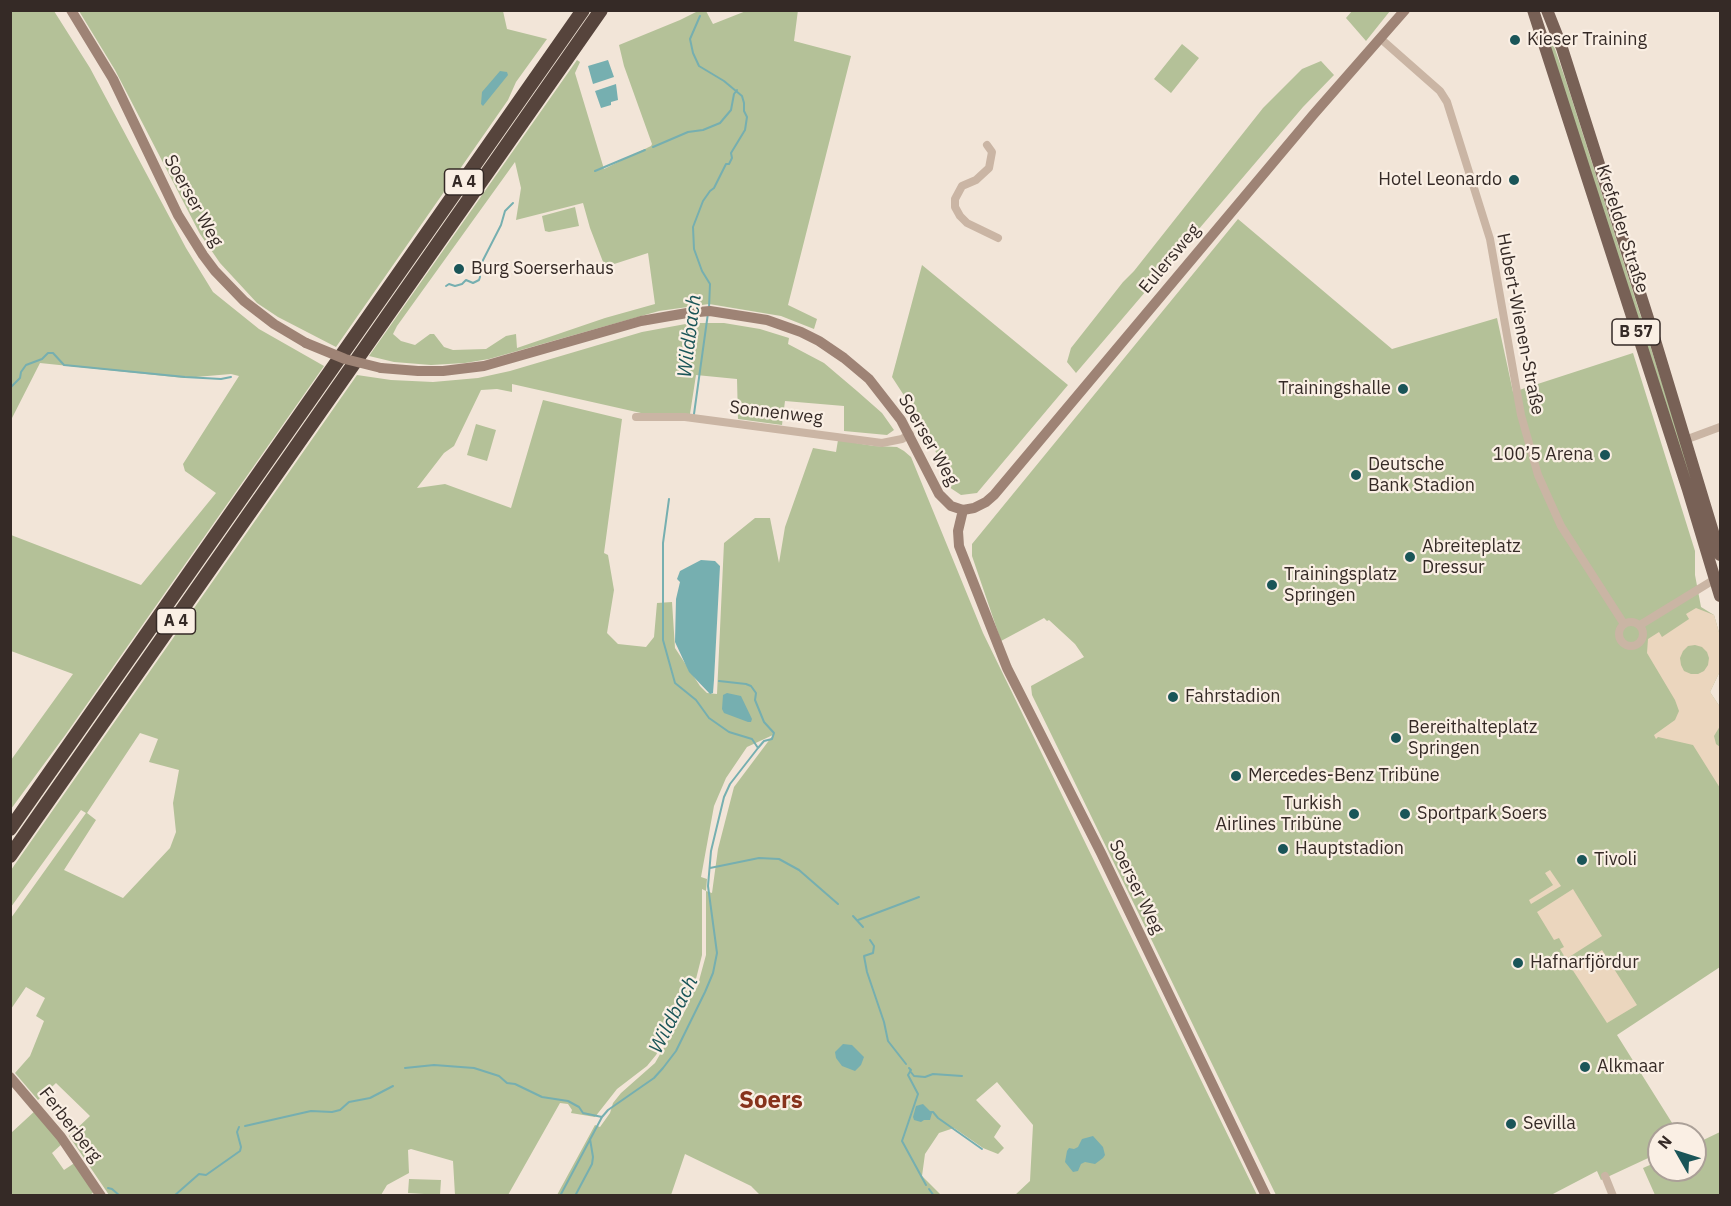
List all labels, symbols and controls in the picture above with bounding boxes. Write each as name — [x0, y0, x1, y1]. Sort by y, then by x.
place label: Kieser Training — [1527, 29, 1647, 51]
marker: Kieser Training — [1508, 33, 1522, 47]
street label: Soerser Weg — [159, 151, 227, 251]
street label: Krefelder Straße — [1591, 162, 1653, 296]
road number: A 4 — [444, 169, 484, 195]
place label: Hotel Leonardo — [1378, 169, 1502, 191]
marker: Hotel Leonardo — [1507, 173, 1521, 187]
street label: Eulersweg — [1135, 220, 1205, 298]
street label: Hubert-Wienen-Straße — [1492, 231, 1548, 417]
place label: Burg Soerserhaus — [471, 258, 614, 280]
marker: Burg Soerserhaus — [452, 262, 466, 276]
water label: Wildbach — [673, 293, 707, 379]
road number: B 57 — [1612, 319, 1660, 345]
place label: Trainingshalle — [1278, 378, 1391, 400]
marker: Trainingshalle — [1396, 382, 1410, 396]
street label: Soerser Weg — [893, 391, 963, 489]
street label: Sonnenweg — [728, 397, 824, 429]
place label: 100’5 Arena — [1493, 444, 1593, 466]
marker: 100’5 Arena — [1598, 448, 1612, 462]
place label: Deutsche Bank Stadion — [1368, 454, 1475, 496]
marker: Deutsche Bank Stadion — [1349, 468, 1363, 482]
place label: Abreiteplatz Dressur — [1422, 536, 1521, 578]
marker: Abreiteplatz Dressur — [1403, 550, 1417, 564]
place label: Trainingsplatz Springen — [1284, 564, 1397, 606]
marker: Trainingsplatz Springen — [1265, 578, 1279, 592]
road number: A 4 — [156, 608, 195, 634]
place label: Fahrstadion — [1185, 686, 1281, 708]
marker: Fahrstadion — [1166, 690, 1180, 704]
place label: Bereithalteplatz Springen — [1408, 717, 1537, 760]
marker: Bereithalteplatz Springen — [1389, 731, 1403, 745]
place label: Mercedes-Benz Tribüne — [1248, 765, 1440, 787]
marker: Mercedes-Benz Tribüne — [1229, 769, 1243, 783]
place label: Turkish Airlines Tribüne — [1215, 793, 1342, 836]
place label: Sportpark Soers — [1417, 803, 1547, 825]
marker: Turkish Airlines Tribüne — [1347, 807, 1361, 821]
marker: Sportpark Soers — [1398, 807, 1412, 821]
street label: Soerser Weg — [1104, 837, 1168, 937]
place label: Hauptstadion — [1295, 838, 1404, 860]
marker: Hauptstadion — [1276, 842, 1290, 856]
place label: Tivoli — [1594, 849, 1637, 871]
marker: Tivoli — [1575, 853, 1589, 867]
place label: Hafnarfjördur — [1530, 952, 1639, 974]
marker: Hafnarfjördur — [1511, 956, 1525, 970]
water label: Wildbach — [644, 972, 704, 1058]
place label: Alkmaar — [1597, 1056, 1664, 1078]
marker: Alkmaar — [1578, 1060, 1592, 1074]
street label: Ferberberg — [34, 1083, 106, 1167]
district label: Soers — [739, 1087, 803, 1115]
place label: Sevilla — [1523, 1113, 1576, 1135]
marker: Sevilla — [1504, 1117, 1518, 1131]
north arrow — [1647, 1122, 1707, 1182]
text: N — [1653, 1131, 1676, 1153]

